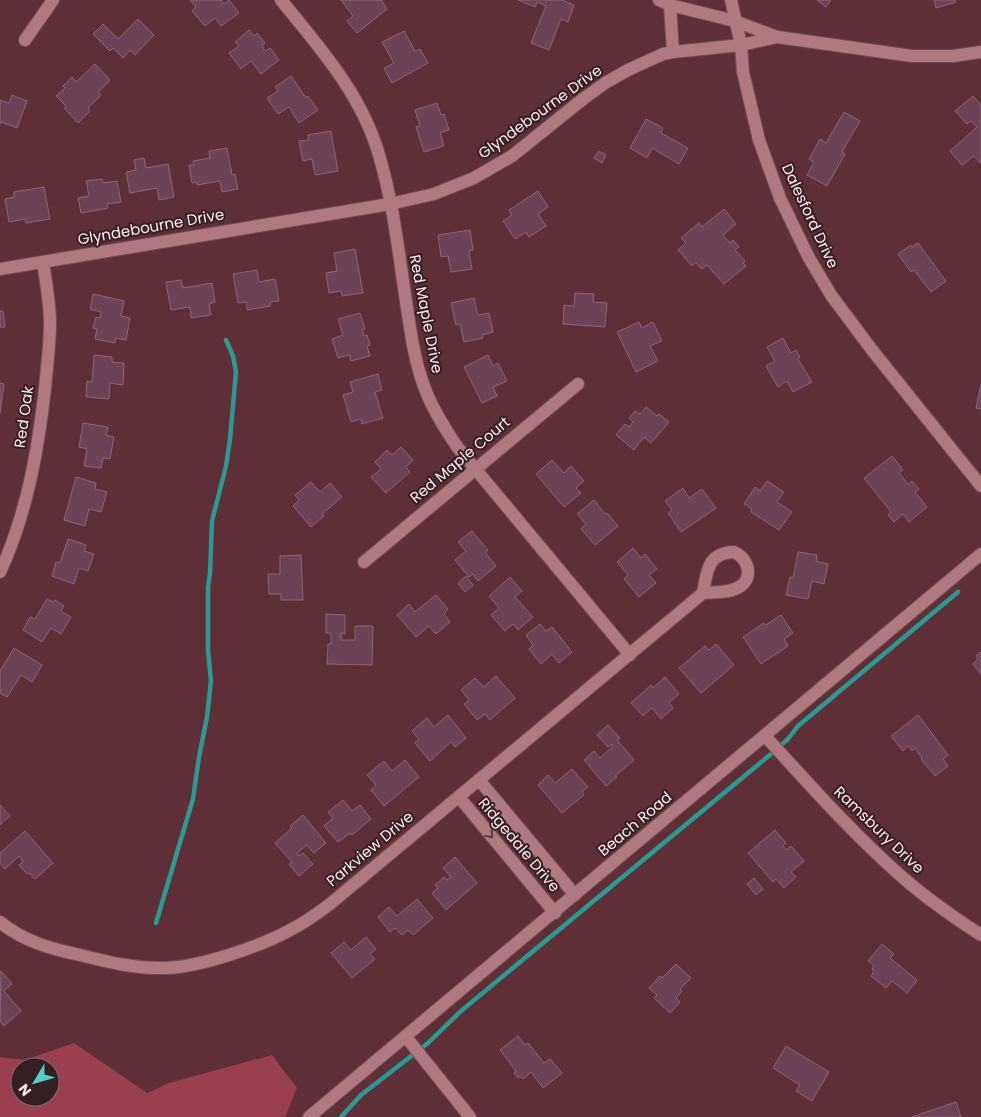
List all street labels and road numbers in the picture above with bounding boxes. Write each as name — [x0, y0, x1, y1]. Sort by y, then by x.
street label: Glyndebourne Drive — [474, 60, 606, 164]
street label: Dalesford Drive — [777, 160, 844, 272]
street label: Glyndebourne Drive — [76, 203, 226, 250]
street label: Red Maple Drive — [405, 253, 448, 375]
street label: Red Oak — [9, 384, 38, 449]
street label: Red Maple Court — [405, 412, 514, 508]
street label: Ramsbury Drive — [830, 781, 929, 878]
street label: Beach Road — [593, 787, 676, 861]
street label: Ridgedale Drive — [474, 793, 565, 896]
street label: Parkview Drive — [322, 806, 418, 891]

